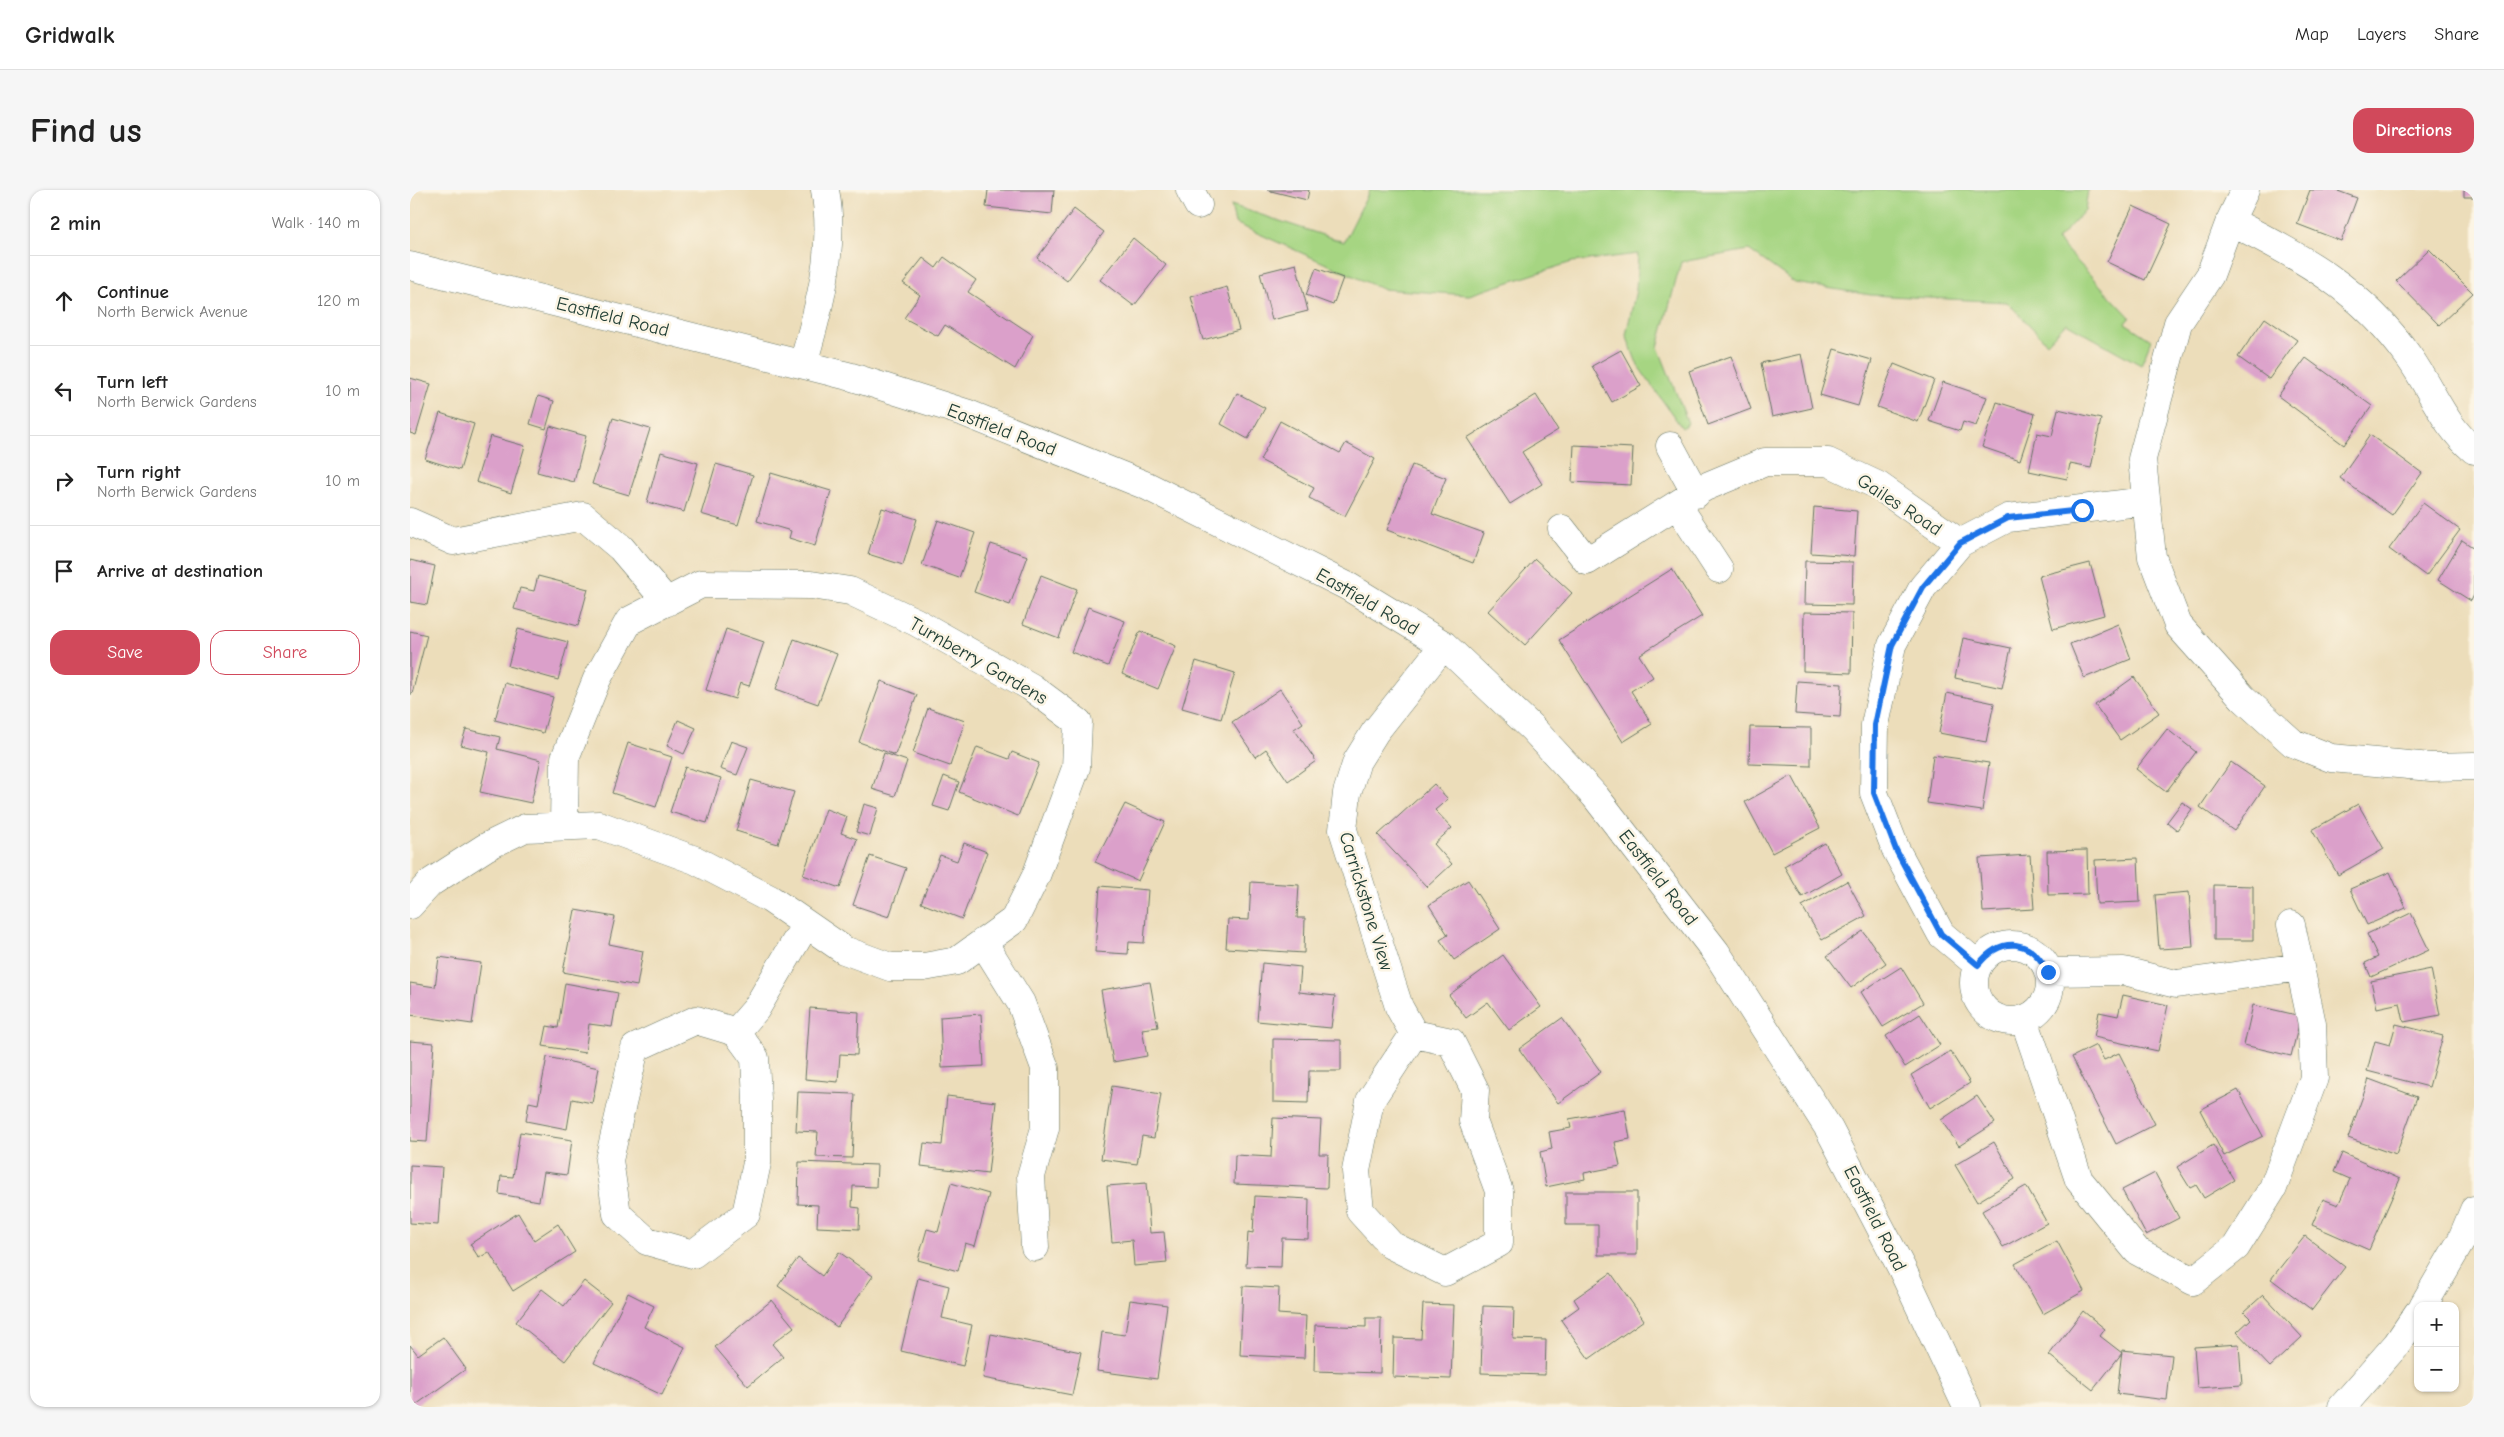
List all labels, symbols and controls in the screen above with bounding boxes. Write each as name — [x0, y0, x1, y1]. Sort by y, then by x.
text: Gridwalk — [25, 21, 114, 49]
text: Map — [2295, 24, 2329, 45]
text: Layers — [2357, 24, 2406, 45]
text: Share — [2434, 24, 2479, 45]
button: Directions — [2353, 108, 2474, 153]
text: Find us — [30, 110, 142, 151]
text: 2 min — [50, 211, 101, 235]
text: Walk · 140 m — [272, 214, 360, 232]
text: Continue — [97, 281, 169, 303]
icon: ahead — [50, 287, 78, 315]
text: 120 m — [317, 292, 360, 310]
street label: Eastfield Road — [554, 292, 671, 342]
text: North Berwick Avenue — [97, 303, 248, 321]
text: Turn left — [97, 371, 168, 393]
icon: left — [50, 377, 78, 405]
text: 10 m — [325, 382, 360, 400]
text: North Berwick Gardens — [97, 393, 257, 411]
street label: Eastfield Road — [944, 399, 1059, 461]
text: Turn right — [97, 461, 181, 483]
icon: right — [50, 467, 78, 495]
street label: Gailes Road — [1853, 469, 1946, 540]
text: 10 m — [325, 472, 360, 490]
text: North Berwick Gardens — [97, 483, 257, 501]
route start — [2071, 499, 2094, 522]
icon: arrive — [50, 557, 78, 585]
text: Arrive at destination — [97, 560, 263, 582]
street label: Eastfield Road — [1312, 564, 1423, 640]
street label: Turnberry Gardens — [906, 612, 1051, 709]
button: Save — [50, 630, 200, 675]
button: Share — [210, 630, 360, 675]
street label: Eastfield Road — [1614, 825, 1702, 930]
street label: Carrickstone View — [1335, 829, 1398, 974]
route end — [2037, 961, 2060, 984]
street label: Eastfield Road — [1839, 1162, 1911, 1275]
map controls — [2414, 1302, 2459, 1392]
button: + — [2414, 1302, 2459, 1347]
button: − — [2414, 1347, 2459, 1392]

